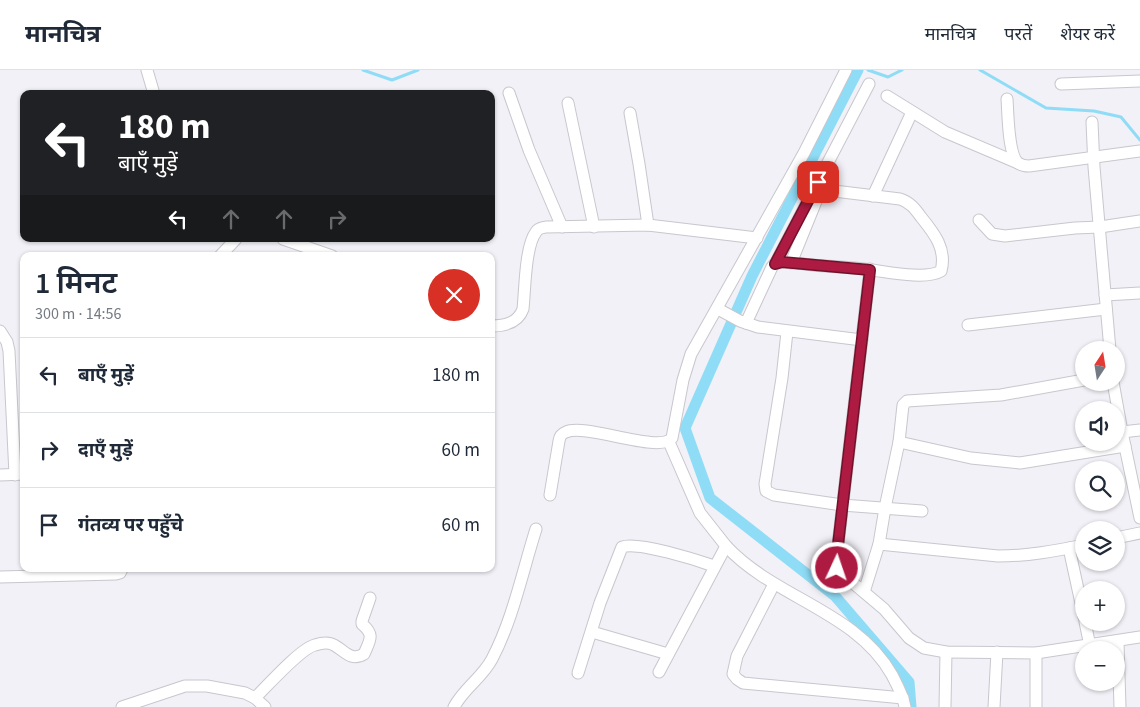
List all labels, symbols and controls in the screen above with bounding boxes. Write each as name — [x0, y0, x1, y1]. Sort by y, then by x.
text: मानचित्र — [25, 17, 101, 52]
text: मानचित्र — [925, 22, 976, 47]
text: परतें — [1004, 22, 1032, 47]
text: शेयर करें — [1060, 22, 1115, 47]
text: 180 m — [118, 102, 210, 152]
icon: left — [35, 110, 100, 175]
text: बाएँ मुड़ें — [118, 148, 178, 180]
pin — [797, 161, 839, 203]
icon: arrive — [804, 168, 832, 196]
icon: left — [164, 205, 192, 233]
icon: ahead — [217, 205, 245, 233]
icon: ahead — [270, 205, 298, 233]
icon: right — [323, 205, 351, 233]
text: 1 मिनट — [35, 262, 117, 305]
button: close — [428, 269, 480, 321]
text: 300 m · 14:56 — [35, 303, 122, 325]
north arrow — [1075, 341, 1125, 391]
map controls — [1075, 341, 1125, 691]
icon: left — [35, 361, 63, 389]
text: बाएँ मुड़ें — [78, 362, 134, 389]
text: 180 m — [432, 362, 480, 389]
button: sound — [1075, 401, 1125, 451]
icon: right — [35, 436, 63, 464]
text: दाएँ मुड़ें — [78, 437, 133, 464]
text: 60 m — [442, 437, 480, 464]
button: search — [1075, 461, 1125, 511]
icon: arrive — [35, 511, 63, 539]
text: गंतव्य पर पहुँचे — [78, 512, 183, 539]
text: 60 m — [442, 512, 480, 539]
button: layers — [1075, 521, 1125, 571]
position arrow — [810, 541, 862, 593]
button: + — [1075, 581, 1125, 631]
button: − — [1075, 641, 1125, 691]

